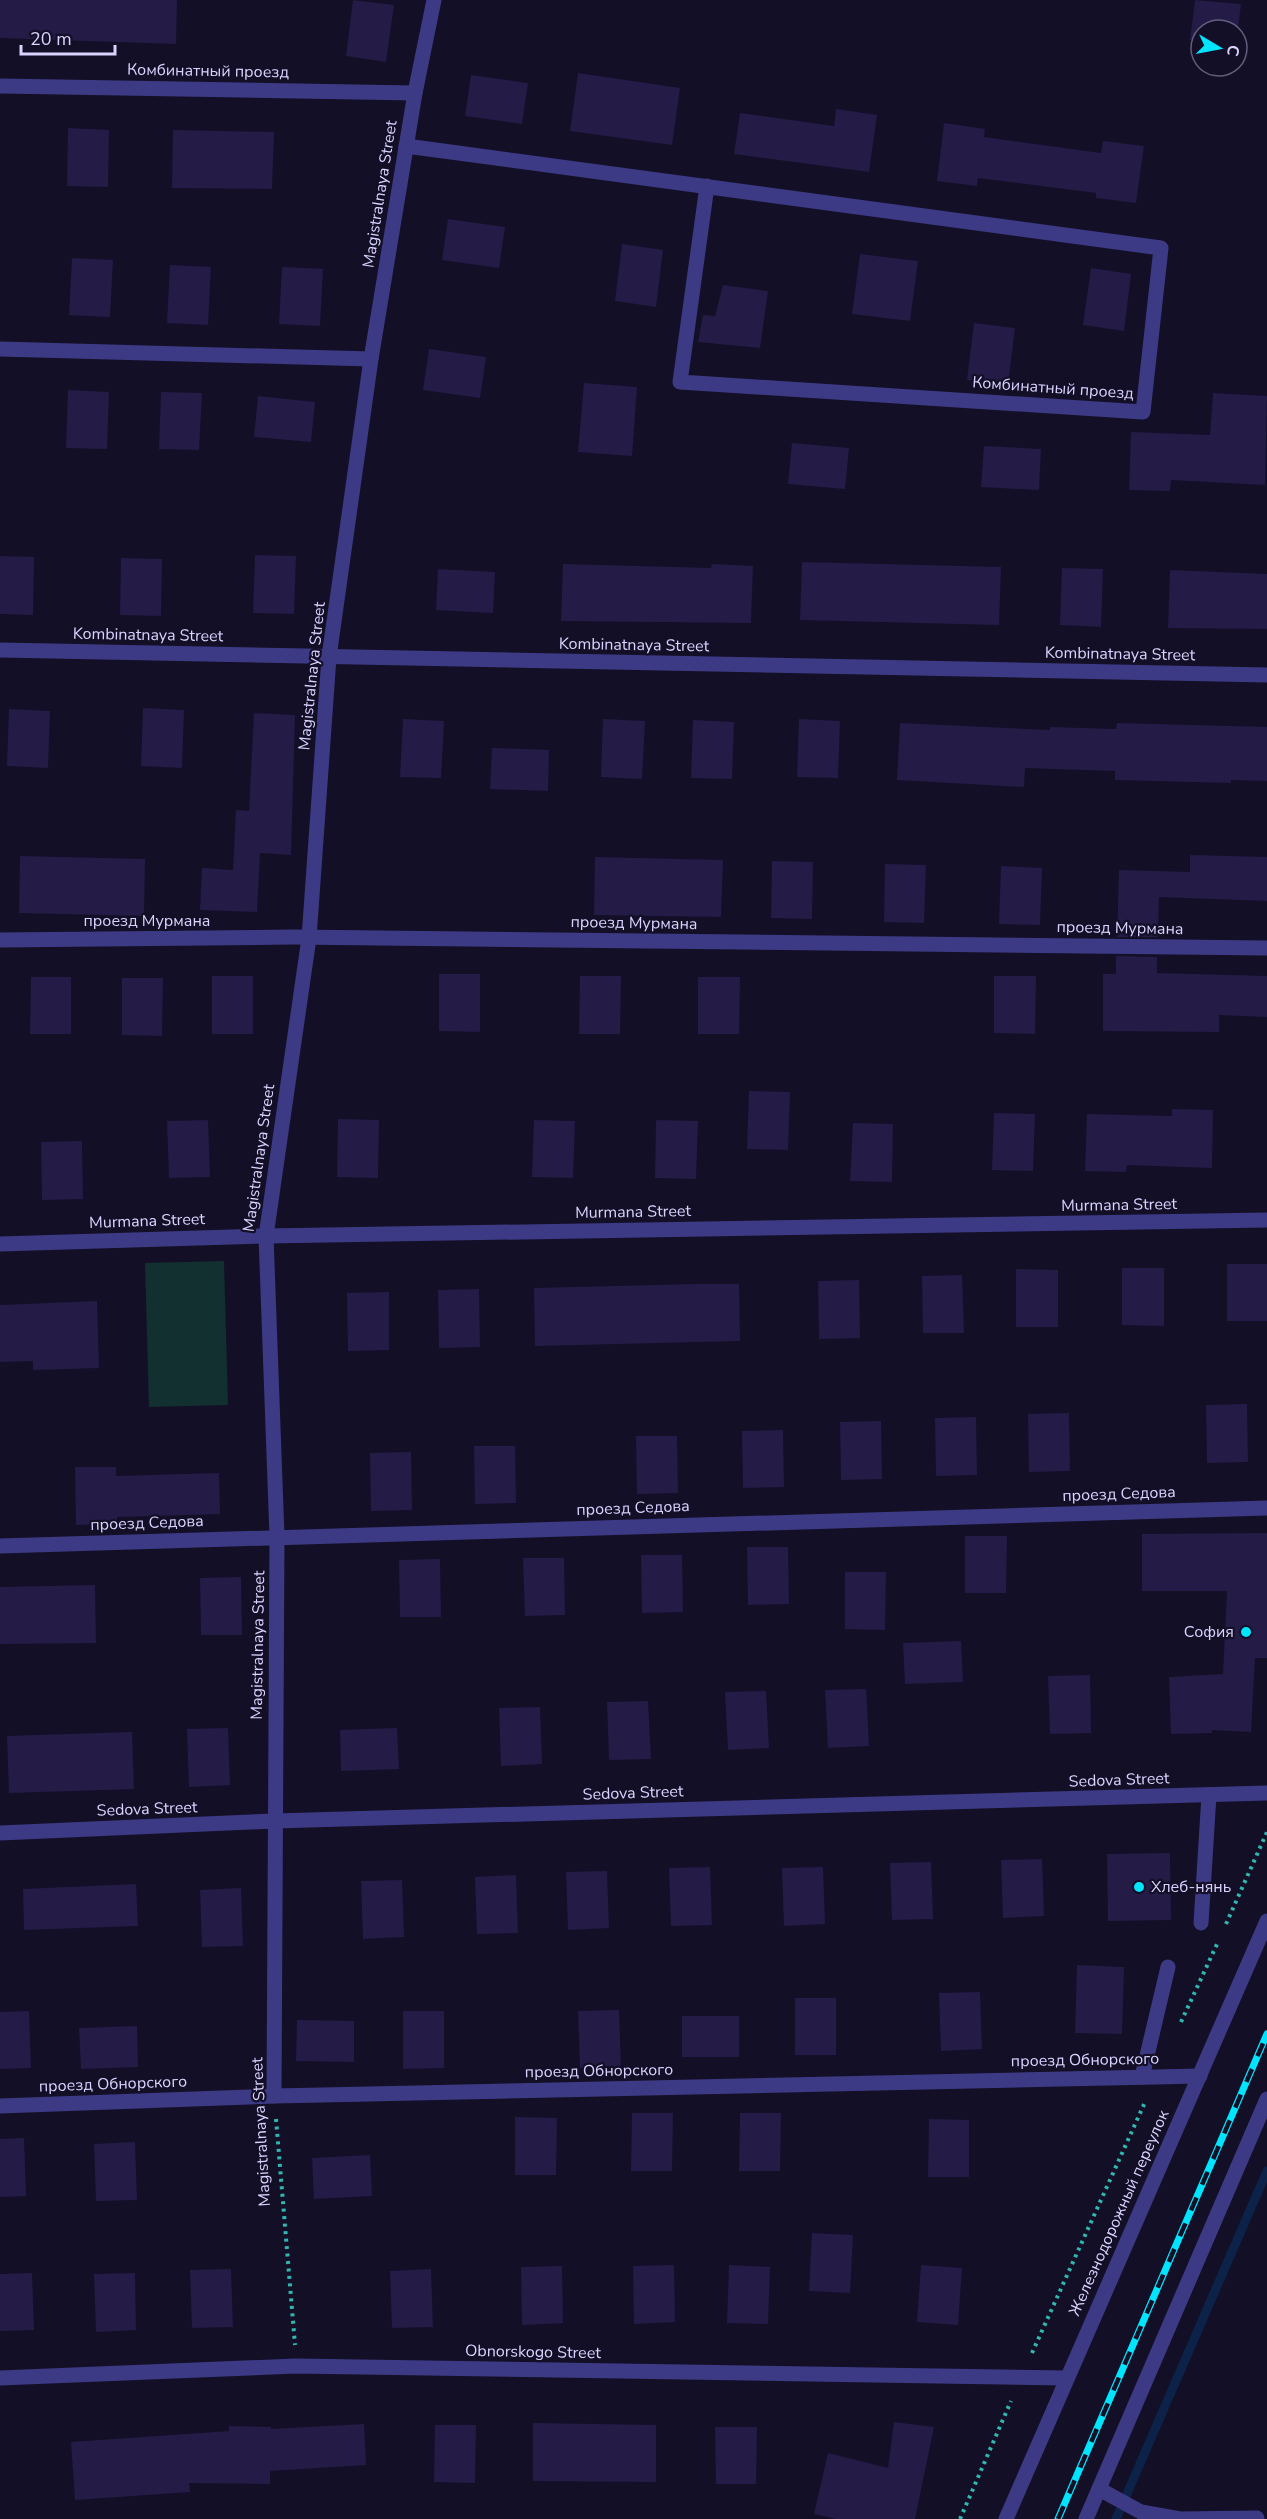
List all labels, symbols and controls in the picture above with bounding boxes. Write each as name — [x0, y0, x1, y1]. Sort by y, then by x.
scale bar — [21, 18, 116, 56]
north arrow — [1189, 18, 1249, 78]
text: 20 m — [30, 27, 72, 51]
text: С — [1221, 43, 1245, 58]
street label: Комбинатный проезд — [127, 59, 290, 83]
street label: Magistralnaya Street — [357, 118, 403, 269]
street label: Комбинатный проезд — [971, 371, 1135, 405]
street label: Magistralnaya Street — [293, 600, 331, 751]
street label: Kombinatnaya Street — [73, 623, 224, 647]
street label: Kombinatnaya Street — [559, 633, 710, 657]
street label: Kombinatnaya Street — [1045, 642, 1196, 666]
street label: проезд Мурмана — [84, 910, 211, 932]
street label: проезд Мурмана — [570, 911, 698, 935]
street label: проезд Мурмана — [1056, 916, 1184, 940]
street label: Magistralnaya Street — [238, 1082, 280, 1233]
street label: Murmana Street — [1061, 1193, 1178, 1217]
street label: Murmana Street — [575, 1200, 692, 1224]
street label: Murmana Street — [89, 1208, 206, 1234]
street label: проезд Седова — [1062, 1481, 1176, 1507]
street label: проезд Седова — [576, 1495, 690, 1521]
street label: проезд Седова — [90, 1510, 204, 1536]
street label: Magistralnaya Street — [246, 1570, 270, 1720]
place label: София — [1184, 1621, 1234, 1643]
marker: София — [1239, 1625, 1253, 1639]
street label: Sedova Street — [1068, 1767, 1170, 1793]
street label: Sedova Street — [582, 1780, 684, 1806]
street label: Sedova Street — [96, 1796, 198, 1822]
place label: Хлеб-нянь — [1151, 1876, 1231, 1898]
marker: Хлеб-нянь — [1132, 1880, 1146, 1894]
street label: проезд Обнорского — [1011, 2048, 1159, 2072]
street label: Magistralnaya Street — [246, 2057, 276, 2207]
street label: проезд Обнорского — [525, 2059, 673, 2083]
street label: проезд Обнорского — [38, 2070, 188, 2098]
street label: Железнодорожный переулок — [1064, 2106, 1175, 2319]
street label: Obnorskogo Street — [465, 2340, 601, 2364]

